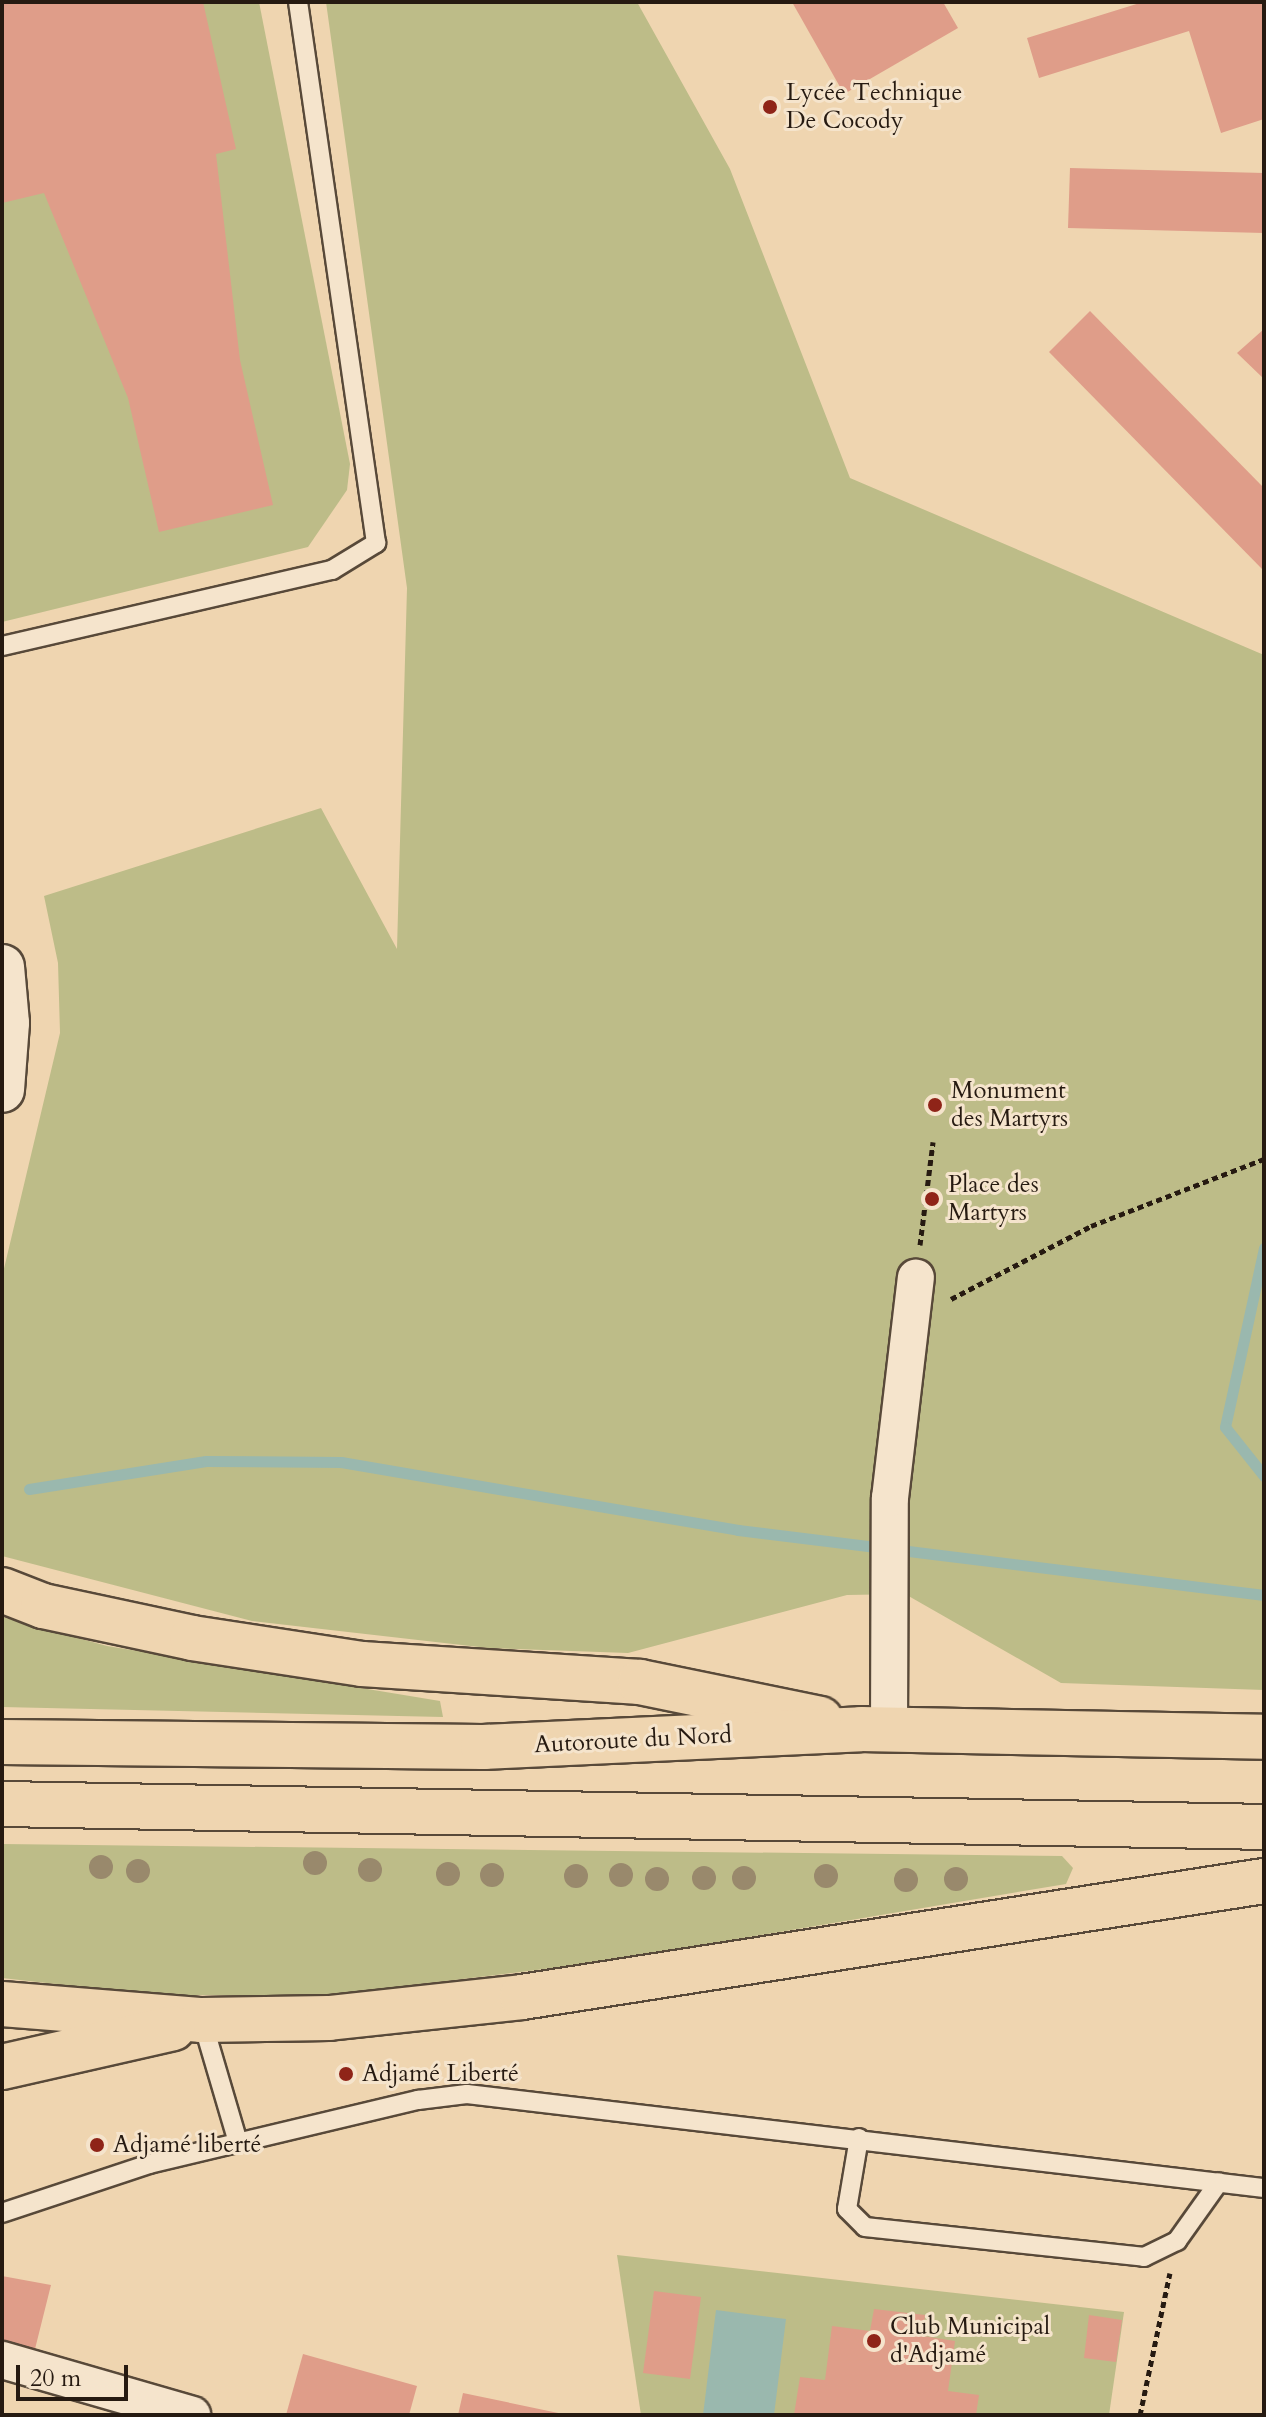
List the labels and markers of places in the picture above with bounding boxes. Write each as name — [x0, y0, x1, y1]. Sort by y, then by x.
place label: Lycée Technique De Cocody — [786, 79, 962, 135]
marker: Lycée Technique De Cocody — [761, 98, 779, 116]
place label: Monument des Martyrs — [951, 1077, 1068, 1133]
marker: Monument des Martyrs — [926, 1096, 944, 1114]
place label: Place des Martyrs — [948, 1171, 1039, 1227]
marker: Place des Martyrs — [923, 1190, 941, 1208]
place label: Adjamé Liberté — [362, 2060, 519, 2088]
marker: Adjamé Liberté — [337, 2065, 355, 2083]
place label: Adjamé liberté — [113, 2131, 261, 2159]
marker: Adjamé liberté — [88, 2136, 106, 2154]
place label: Club Municipal d'Adjamé — [890, 2313, 1050, 2369]
marker: Club Municipal d'Adjamé — [865, 2332, 883, 2350]

